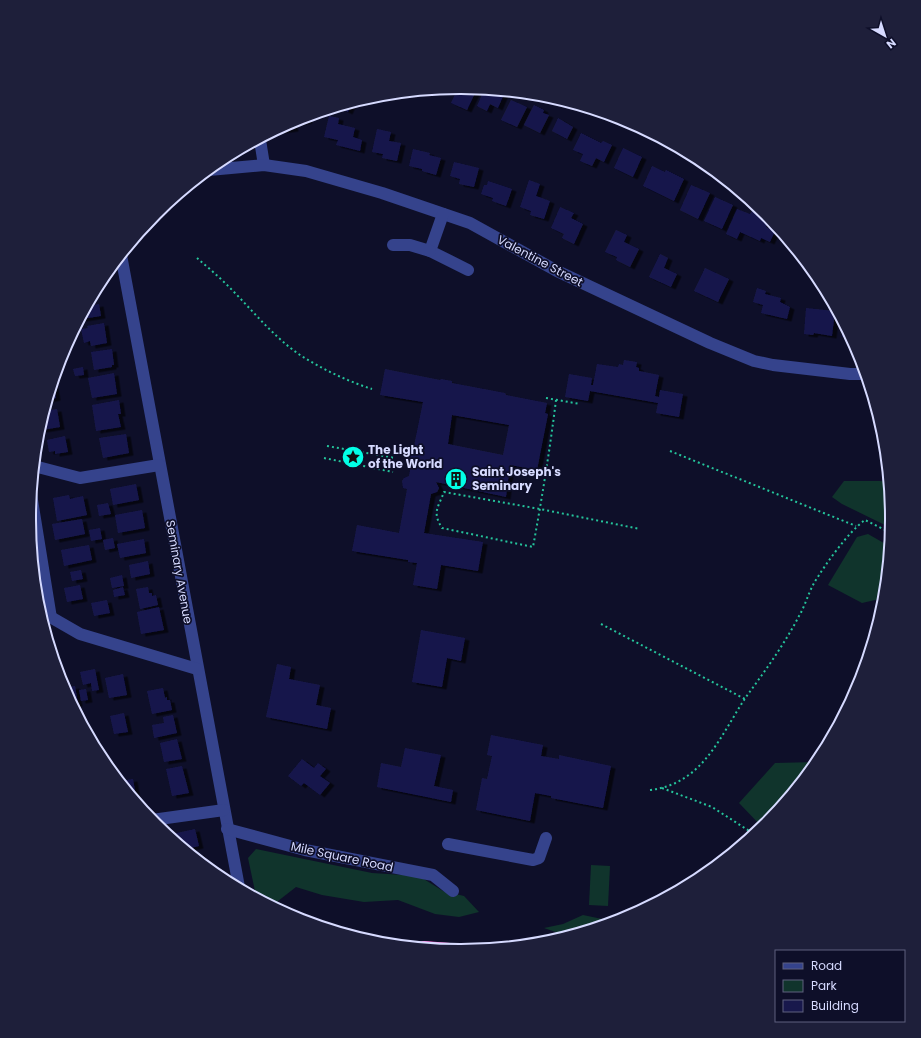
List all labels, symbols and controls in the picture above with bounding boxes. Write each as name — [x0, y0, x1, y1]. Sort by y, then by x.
north arrow — [865, 16, 905, 56]
text: N — [883, 35, 900, 53]
street label: Valentine Street — [494, 231, 586, 290]
place label: The Light of the World — [368, 441, 443, 472]
place icon: The Light of the World — [340, 444, 366, 470]
place label: Saint Joseph's Seminary — [472, 463, 561, 494]
building icon: Saint Joseph's Seminary — [443, 466, 469, 492]
street label: Seminary Avenue — [162, 519, 197, 625]
street label: Mile Square Road — [289, 837, 395, 876]
legend — [775, 950, 905, 1022]
text: Road — [811, 957, 842, 974]
text: Park — [811, 977, 838, 994]
text: Building — [811, 997, 859, 1014]

